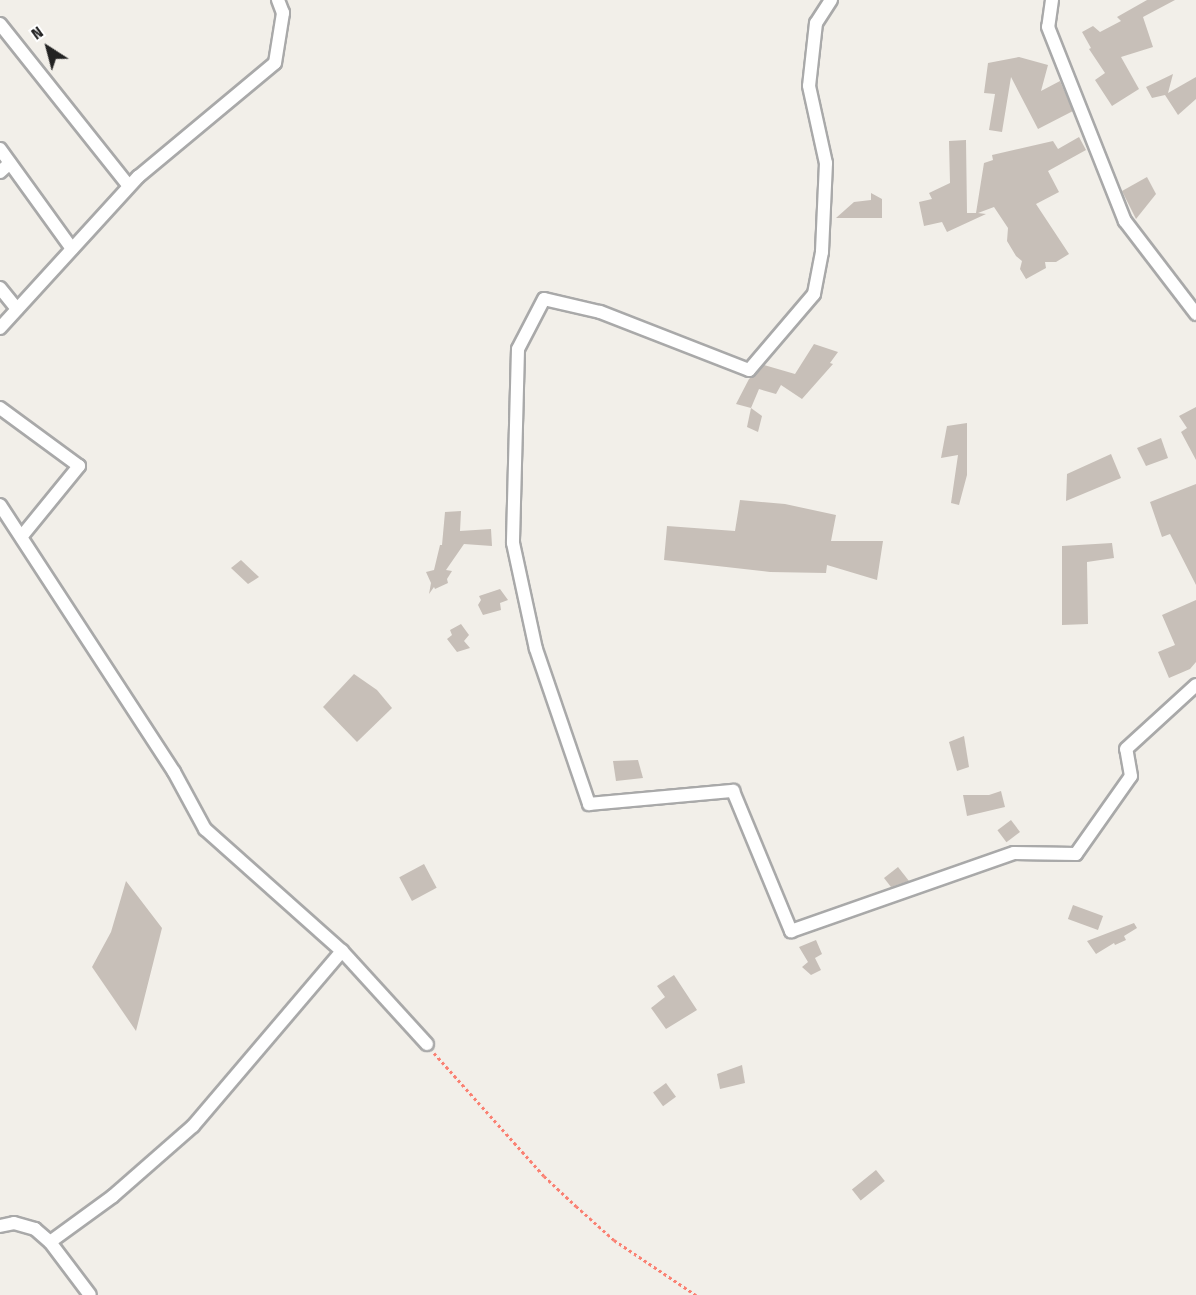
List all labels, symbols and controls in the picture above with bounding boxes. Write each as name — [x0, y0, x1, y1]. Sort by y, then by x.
north arrow — [18, 18, 78, 78]
text: N — [28, 23, 47, 44]

